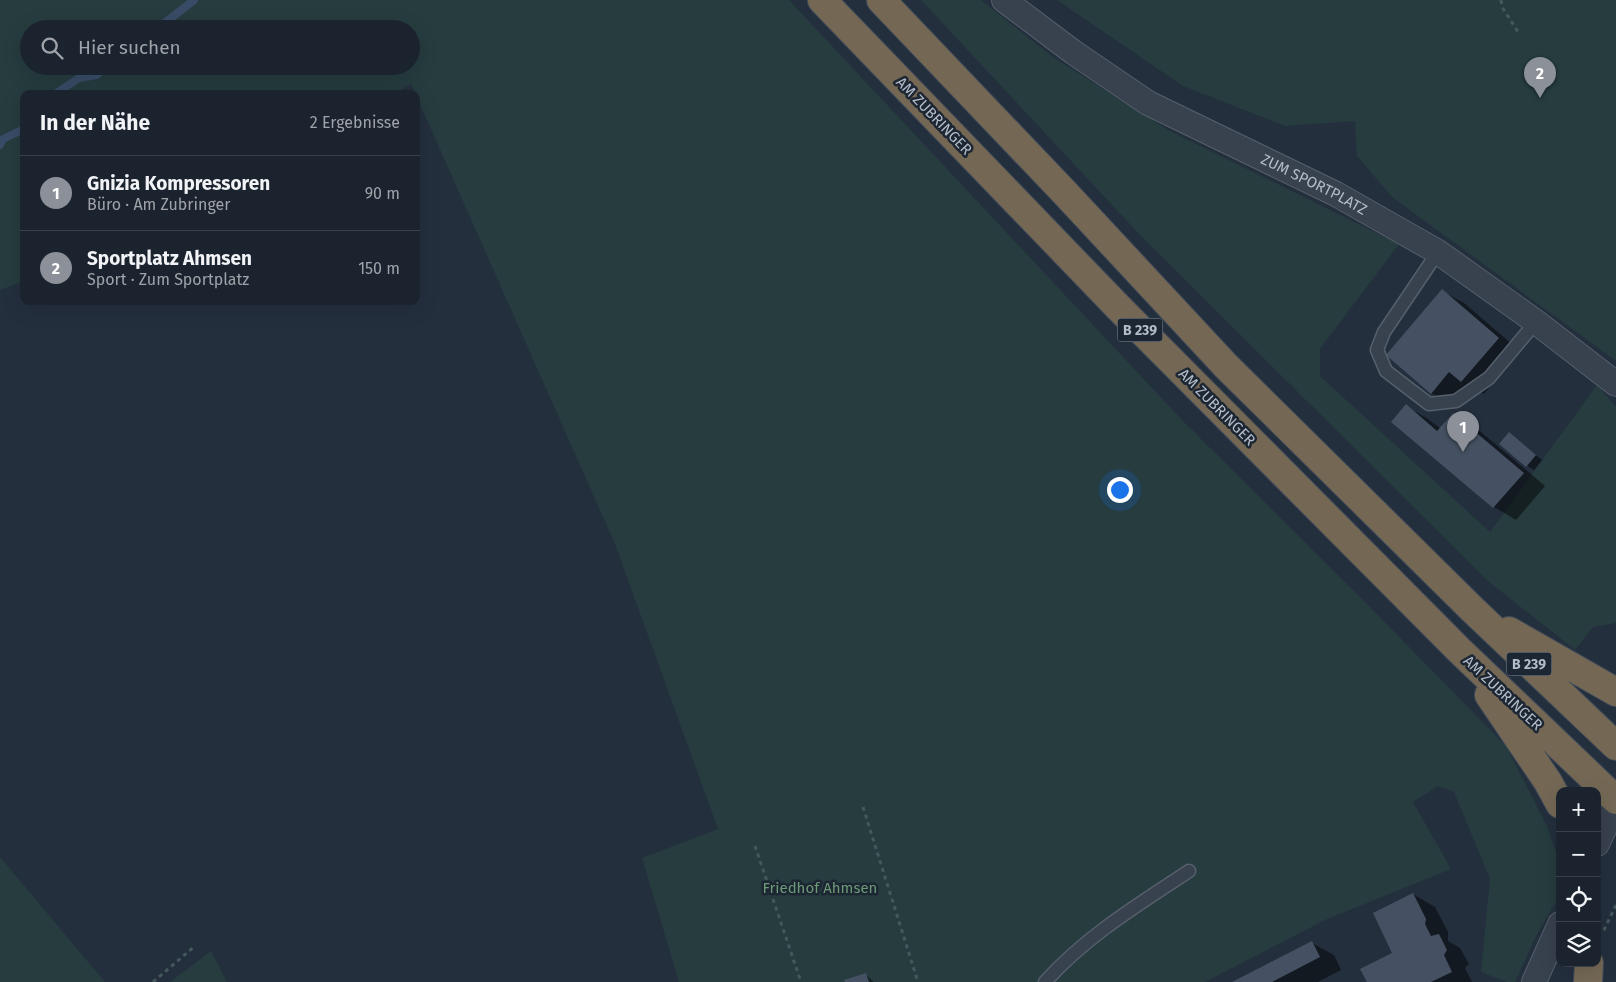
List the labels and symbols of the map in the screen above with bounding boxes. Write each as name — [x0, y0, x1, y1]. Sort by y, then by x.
pin: 2 — [1524, 57, 1556, 98]
street label: AM ZUBRINGER — [892, 73, 976, 159]
street label: ZUM SPORTPLATZ — [1258, 150, 1370, 219]
road number: B 239 — [1118, 318, 1162, 342]
street label: AM ZUBRINGER — [1175, 365, 1259, 449]
pin: 1 — [1447, 411, 1479, 452]
your location — [1107, 477, 1133, 503]
street label: AM ZUBRINGER — [1460, 652, 1546, 734]
road number: B 239 — [1506, 652, 1552, 676]
park label: Friedhof Ahmsen — [763, 879, 877, 897]

